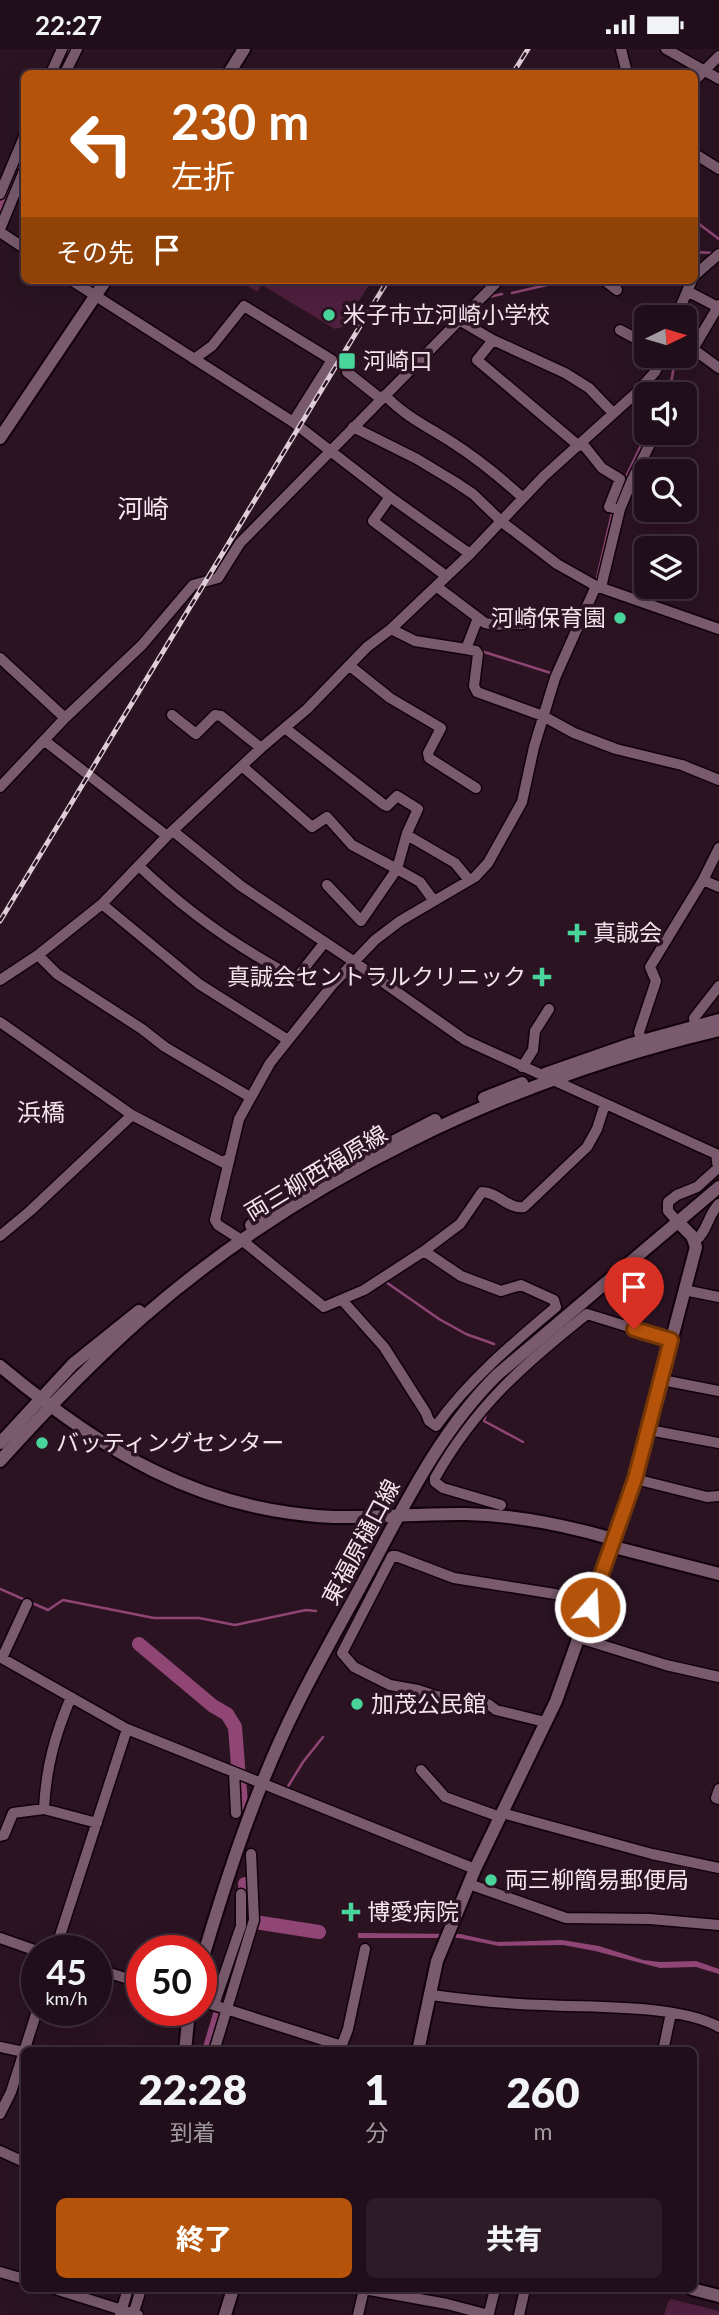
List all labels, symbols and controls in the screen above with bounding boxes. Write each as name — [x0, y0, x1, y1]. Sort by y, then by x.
text: 22:27 — [35, 9, 102, 41]
text: 230 m — [171, 92, 309, 150]
icon: left — [56, 98, 147, 189]
text: 左折 — [171, 156, 235, 195]
icon: arrive — [148, 231, 186, 269]
text: その先 — [56, 236, 134, 268]
place label: 米子市立河崎小学校 — [343, 300, 550, 328]
north arrow — [634, 305, 696, 367]
map controls — [634, 305, 697, 599]
marker: 米子市立河崎小学校 — [321, 307, 337, 323]
place label: 河崎口 — [363, 346, 432, 374]
marker: 河崎口 — [337, 351, 357, 371]
button: sound — [634, 382, 697, 445]
button: search — [634, 459, 697, 522]
district label: 河崎 — [117, 492, 169, 524]
button: layers — [634, 536, 697, 599]
place label: 河崎保育園 — [491, 603, 606, 631]
marker: 河崎保育園 — [612, 610, 628, 626]
place label: 真誠会 — [593, 918, 662, 946]
marker: 真誠会 — [567, 923, 587, 943]
place label: 真誠会セントラルクリニック — [227, 962, 526, 990]
marker: 真誠会セントラルクリニック — [532, 967, 552, 987]
district label: 浜橋 — [17, 1097, 65, 1126]
street label: 両三柳西福原線 — [239, 1119, 392, 1226]
pin — [604, 1257, 664, 1329]
icon: arrive — [615, 1268, 653, 1306]
place label: バッティングセンター — [56, 1428, 285, 1456]
marker: バッティングセンター — [34, 1435, 50, 1451]
street label: 東福原樋口線 — [315, 1474, 405, 1609]
position arrow — [553, 1570, 627, 1644]
place label: 加茂公民館 — [371, 1689, 486, 1717]
marker: 加茂公民館 — [349, 1696, 365, 1712]
place label: 両三柳簡易郵便局 — [505, 1865, 689, 1893]
marker: 両三柳簡易郵便局 — [483, 1872, 499, 1888]
place label: 博愛病院 — [367, 1897, 459, 1925]
marker: 博愛病院 — [341, 1902, 361, 1922]
speed limit sign: 50 — [126, 1935, 217, 2026]
text: 45 — [46, 1950, 87, 1992]
text: km/h — [45, 1987, 88, 2009]
text: 22:28 — [138, 2064, 247, 2114]
text: 1 — [365, 2064, 389, 2114]
text: 260 — [506, 2067, 580, 2117]
text: m — [533, 2117, 552, 2145]
text: 到着 — [170, 2118, 216, 2146]
text: 分 — [365, 2118, 388, 2146]
button: 終了 — [56, 2198, 352, 2278]
button: 共有 — [366, 2198, 662, 2278]

